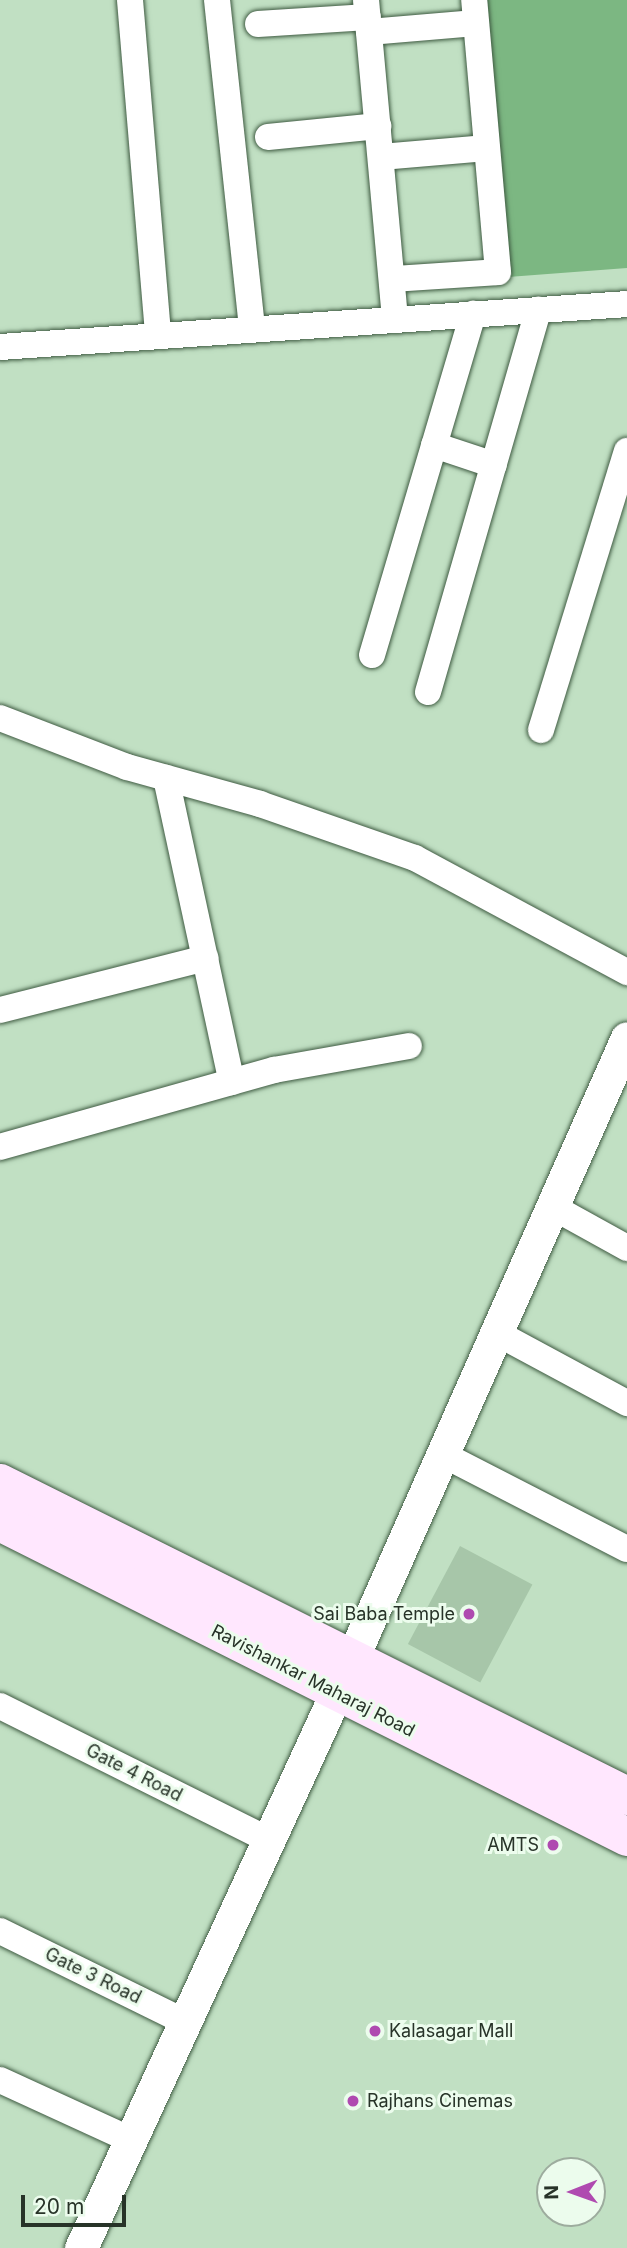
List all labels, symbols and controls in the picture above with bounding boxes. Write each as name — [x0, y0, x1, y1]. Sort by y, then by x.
place label: Sai Baba Temple — [313, 1603, 455, 1625]
marker: Sai Baba Temple — [461, 1606, 477, 1622]
street label: Ravishankar Maharaj Road — [208, 1620, 418, 1742]
street label: Gate 4 Road — [82, 1740, 186, 1806]
place label: AMTS — [487, 1834, 539, 1856]
marker: AMTS — [545, 1837, 561, 1853]
street label: Gate 3 Road — [41, 1943, 145, 2009]
place label: Kalasagar Mall — [389, 2020, 513, 2042]
marker: Kalasagar Mall — [367, 2023, 383, 2039]
place label: Rajhans Cinemas — [367, 2090, 513, 2112]
marker: Rajhans Cinemas — [345, 2093, 361, 2109]
north arrow — [536, 2157, 606, 2227]
scale bar — [24, 2182, 130, 2226]
text: N — [540, 2185, 563, 2200]
text: 20 m — [34, 2194, 84, 2219]

